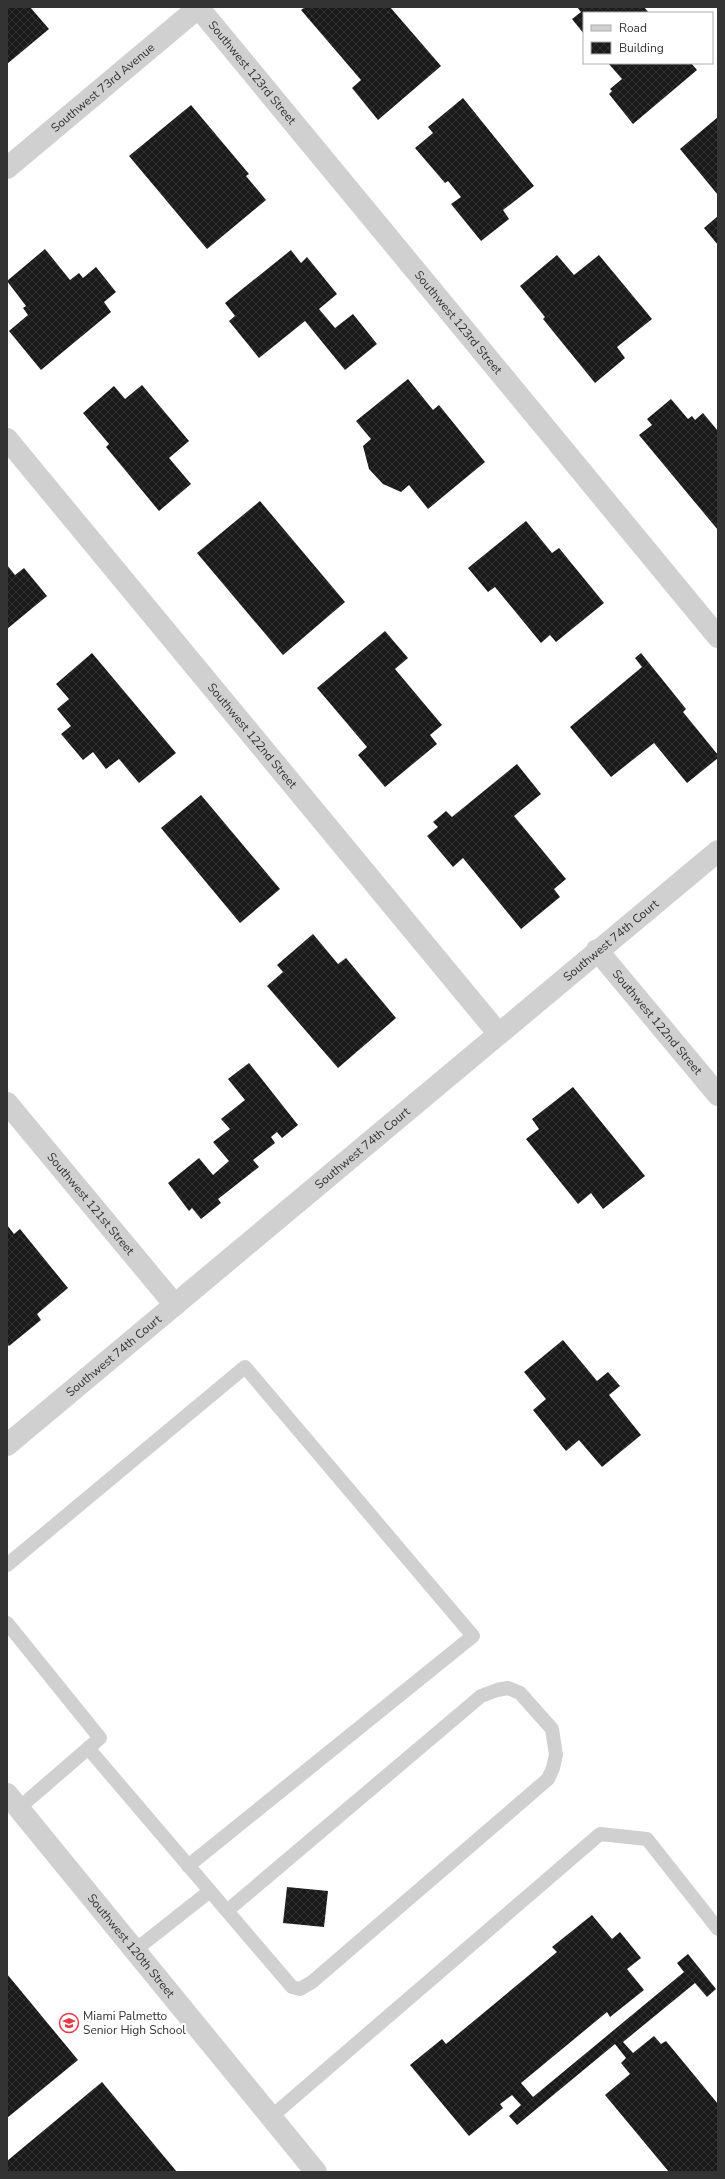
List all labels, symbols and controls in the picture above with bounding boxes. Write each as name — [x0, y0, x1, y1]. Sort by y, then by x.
legend — [583, 12, 713, 64]
street label: Southwest 123rd Street — [205, 17, 300, 128]
text: Road — [619, 20, 647, 36]
street label: Southwest 73rd Avenue — [48, 40, 158, 136]
text: Building — [619, 40, 664, 56]
street label: Southwest 123rd Street — [411, 267, 506, 378]
street label: Southwest 122nd Street — [204, 680, 301, 793]
street label: Southwest 74th Court — [560, 895, 663, 985]
street label: Southwest 122nd Street — [609, 966, 706, 1079]
street label: Southwest 74th Court — [311, 1103, 414, 1193]
street label: Southwest 121st Street — [43, 1149, 139, 1259]
street label: Southwest 74th Court — [63, 1311, 165, 1400]
street label: Southwest 120th Street — [84, 1890, 179, 2002]
place label: Miami Palmetto Senior High School — [83, 2008, 186, 2038]
school or university icon: Miami Palmetto Senior High School — [58, 2012, 80, 2034]

